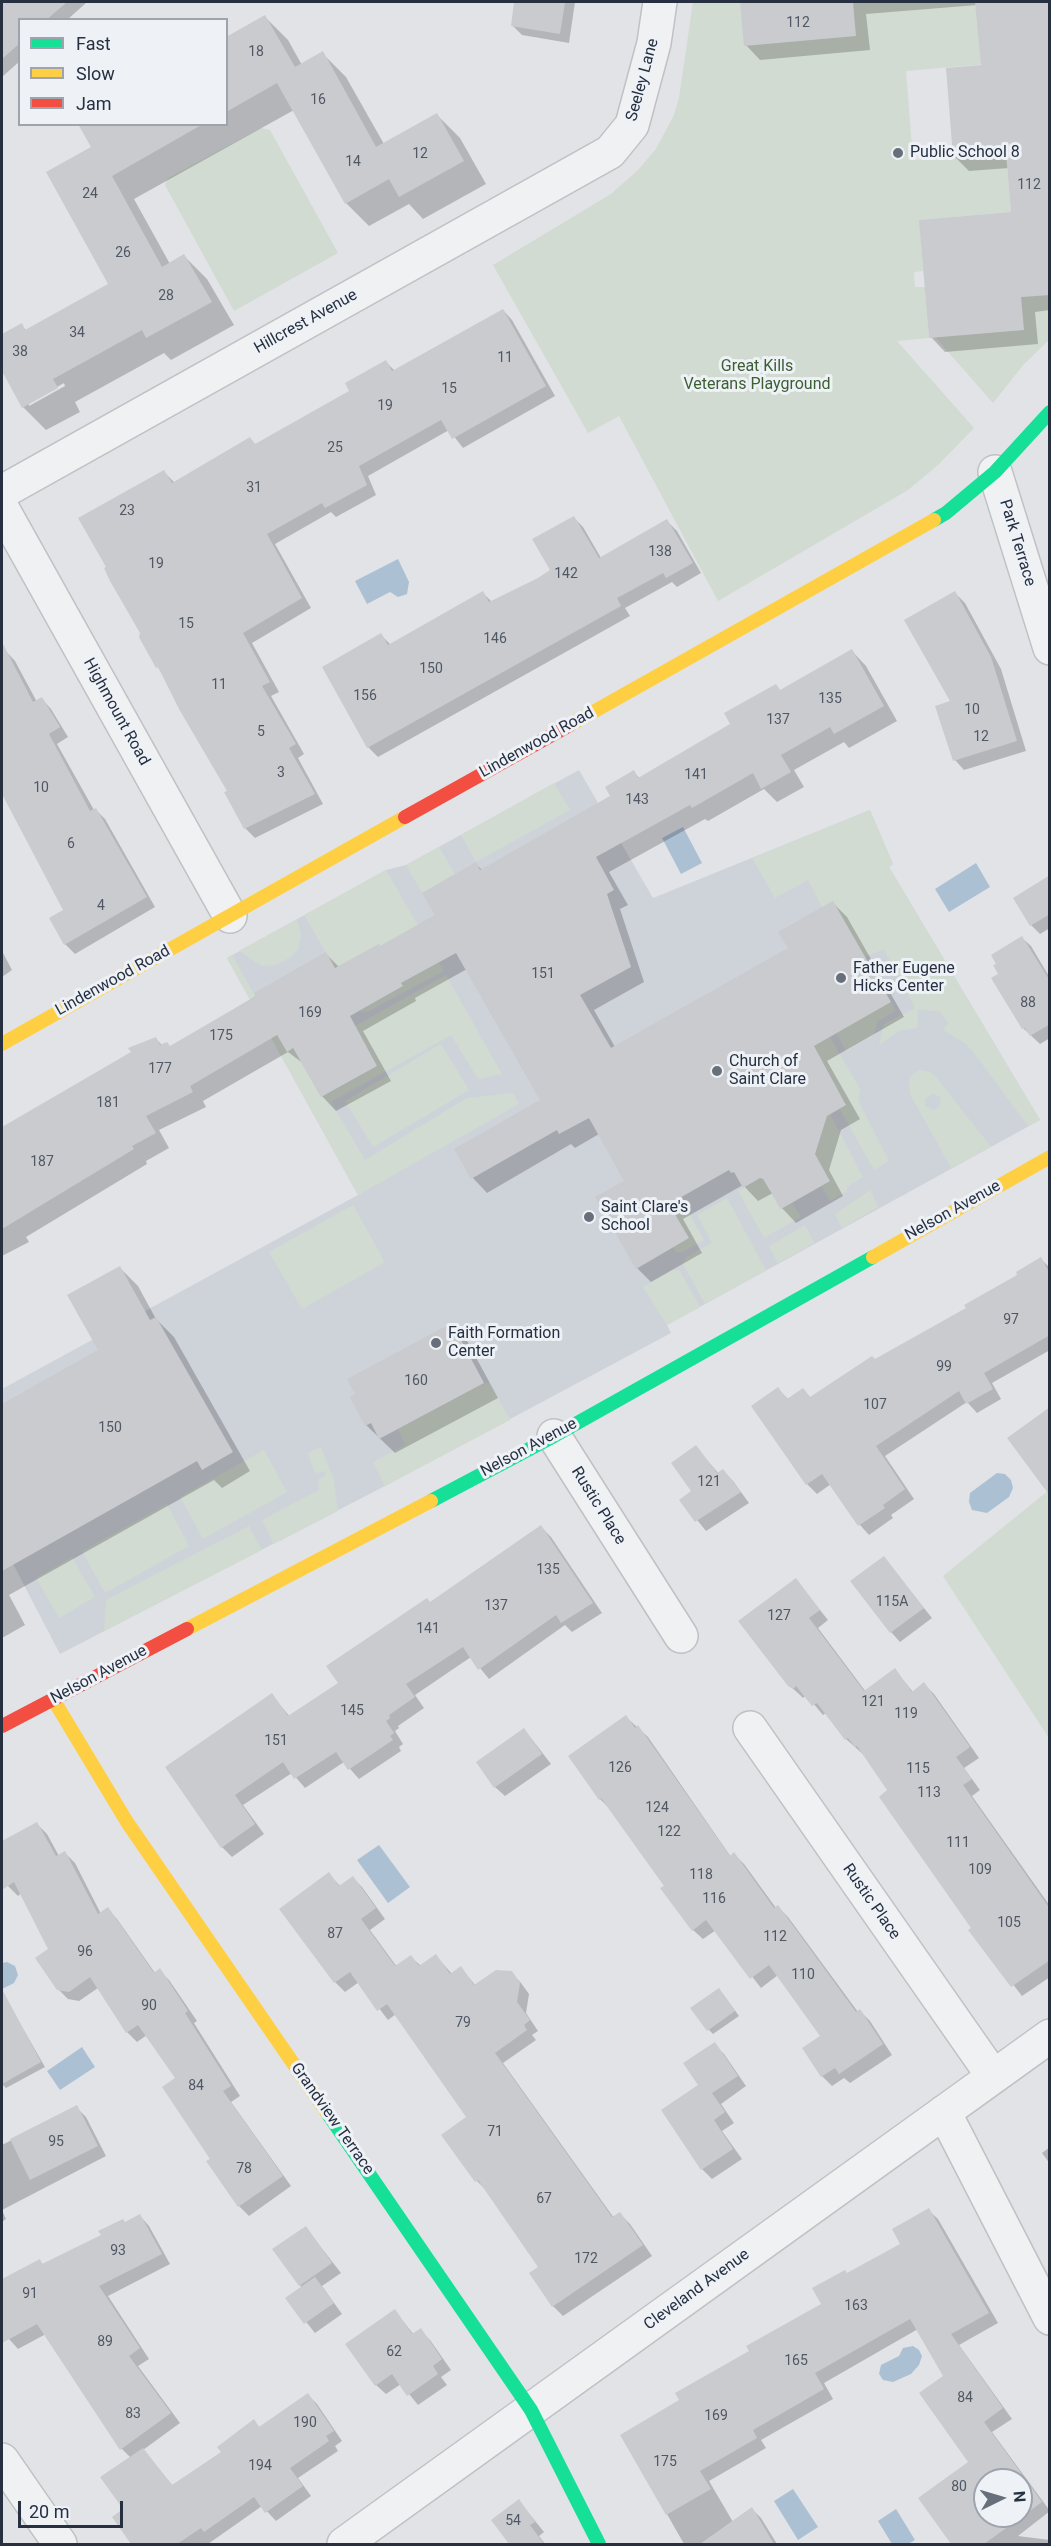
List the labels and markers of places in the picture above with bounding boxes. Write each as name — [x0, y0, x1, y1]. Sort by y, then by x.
place label: Public School 8 — [910, 143, 1020, 163]
marker: Public School 8 — [891, 146, 905, 160]
place label: Father Eugene Hicks Center — [853, 959, 955, 997]
marker: Father Eugene Hicks Center — [834, 971, 848, 985]
place label: Church of Saint Clare — [729, 1052, 806, 1090]
marker: Church of Saint Clare — [710, 1064, 724, 1078]
place label: Saint Clare's School — [601, 1198, 688, 1236]
marker: Saint Clare's School — [582, 1210, 596, 1224]
place label: Faith Formation Center — [448, 1324, 560, 1362]
marker: Faith Formation Center — [429, 1336, 443, 1350]

